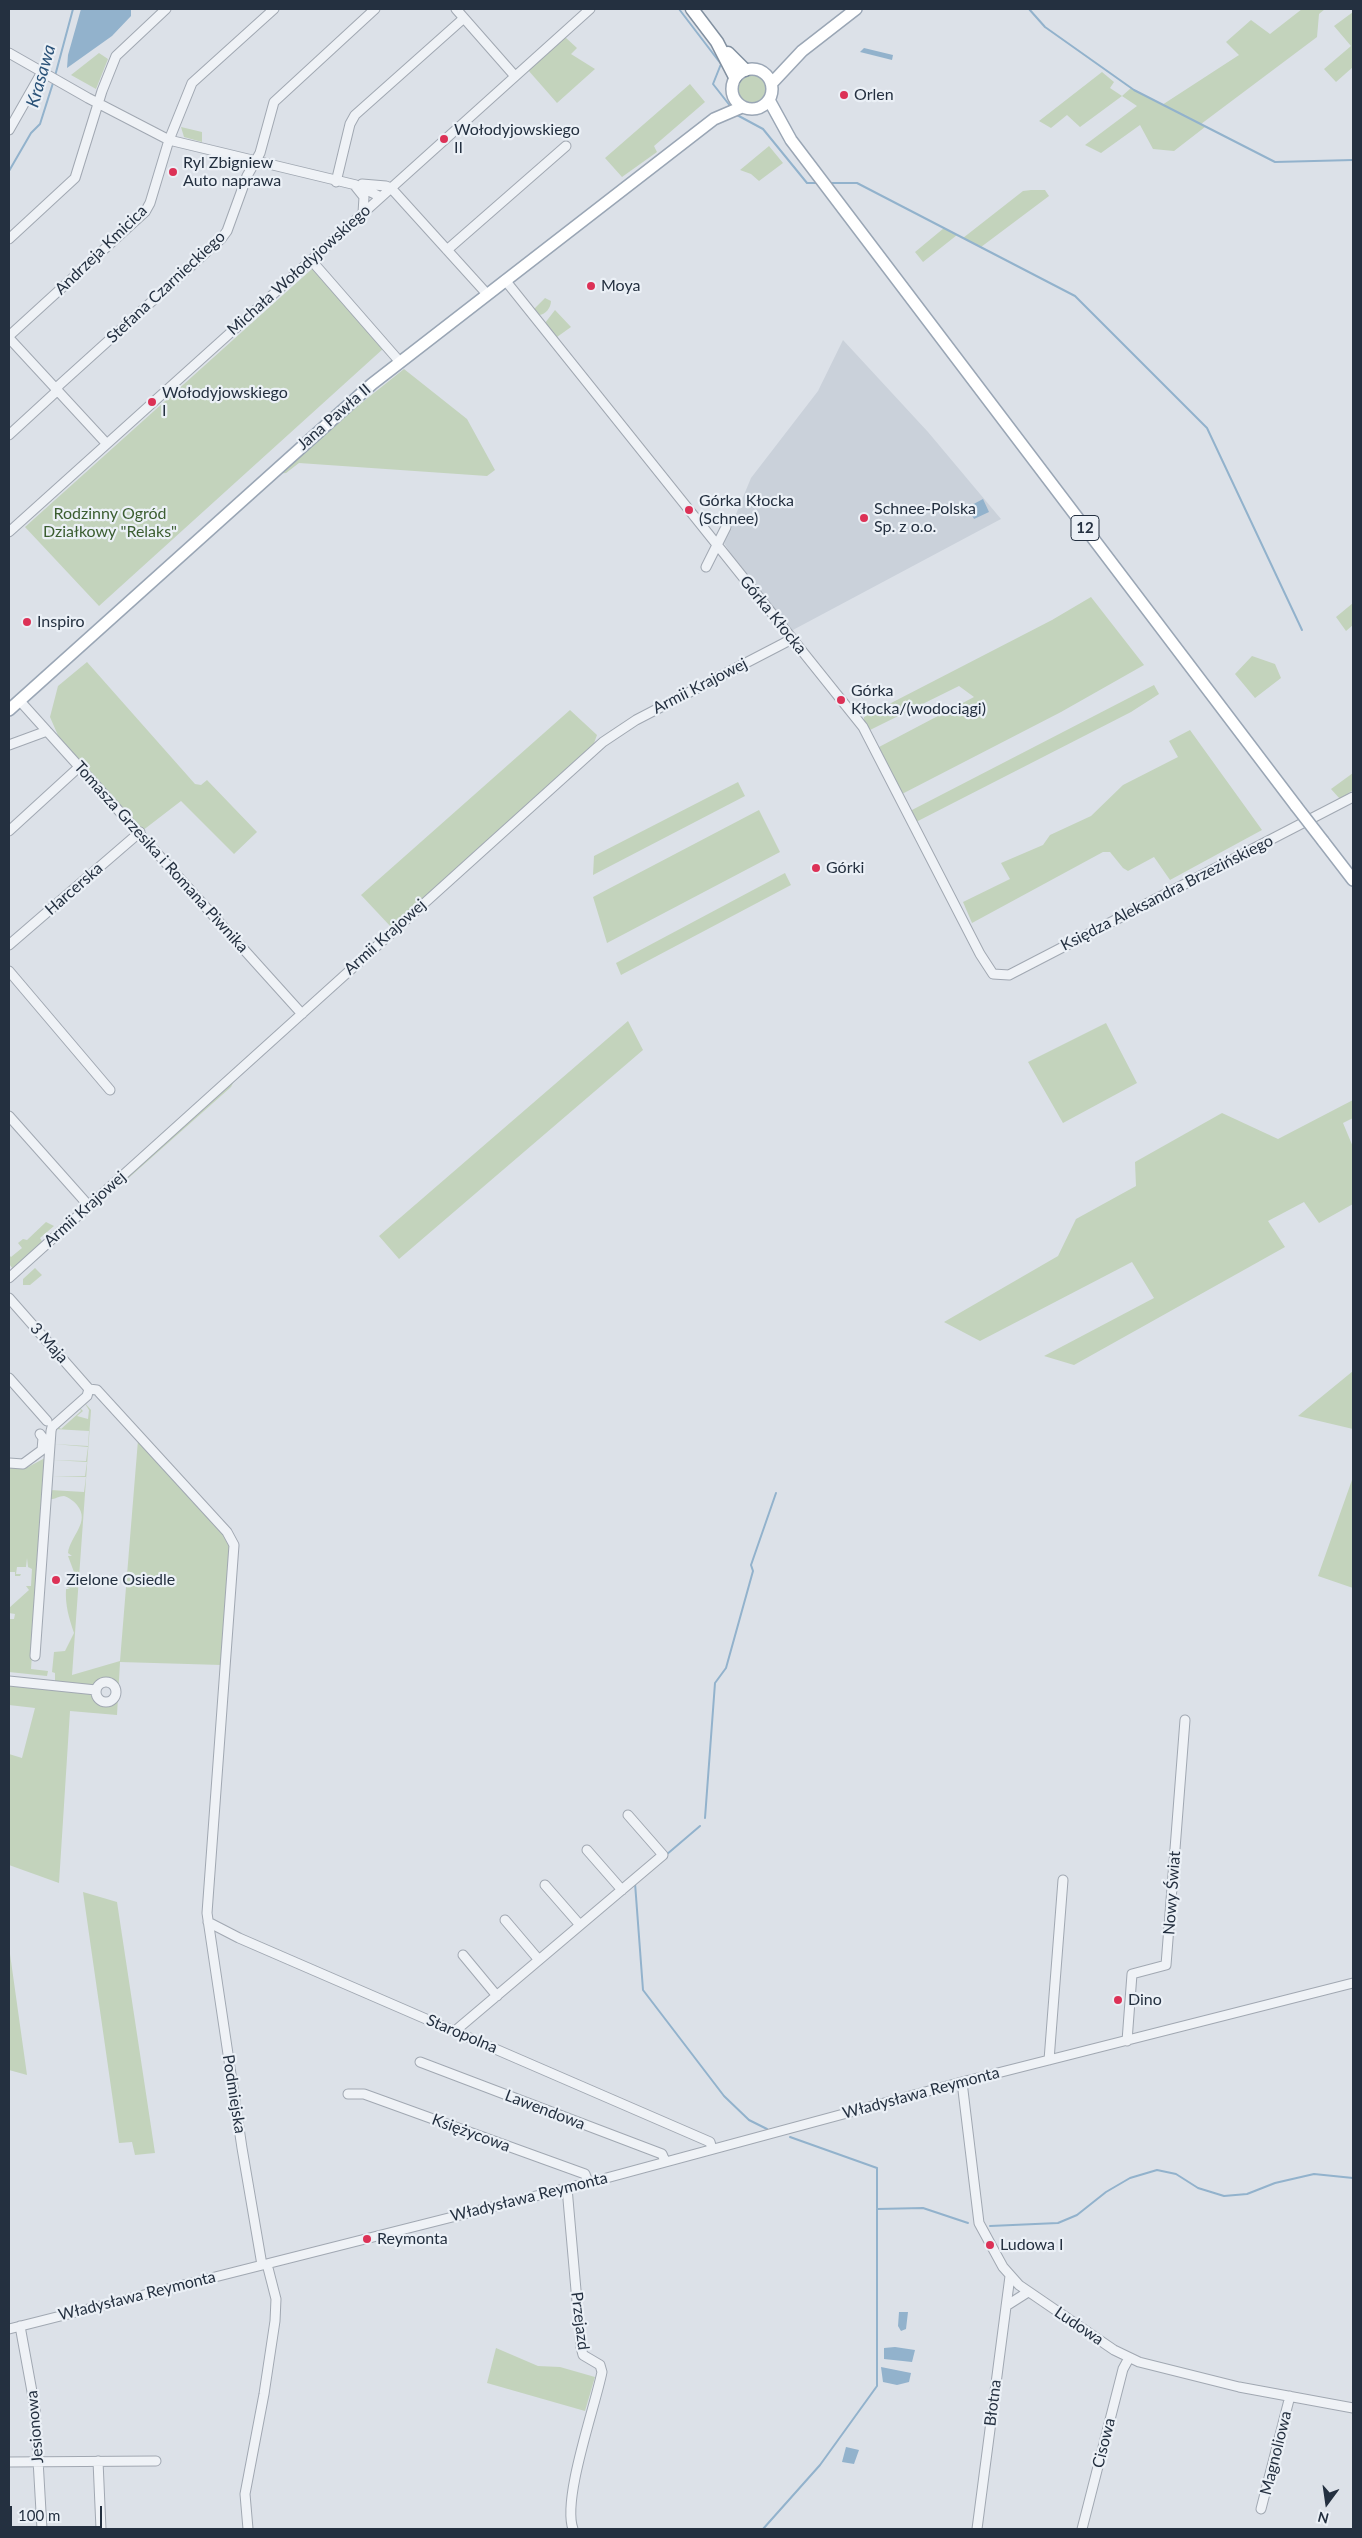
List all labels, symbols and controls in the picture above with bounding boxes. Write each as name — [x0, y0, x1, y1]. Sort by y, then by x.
water label: Krasawa — [22, 42, 60, 110]
place label: Orlen — [854, 85, 894, 105]
marker: Orlen — [838, 89, 850, 101]
place label: Wołodyjowskiego II — [454, 120, 580, 158]
marker: Wołodyjowskiego II — [438, 133, 450, 145]
place label: Ryl Zbigniew Auto naprawa — [183, 153, 281, 191]
marker: Ryl Zbigniew Auto naprawa — [167, 166, 179, 178]
street label: Andrzeja Kmicica — [51, 201, 151, 299]
street label: Michała Wołodyjowskiego — [223, 201, 375, 339]
street label: Stefana Czarnieckiego — [103, 227, 229, 347]
place label: Moya — [601, 276, 640, 296]
marker: Moya — [585, 280, 597, 292]
street label: Jana Pawła II — [293, 380, 375, 454]
place label: Wołodyjowskiego I — [162, 383, 288, 421]
marker: Wołodyjowskiego I — [146, 396, 158, 408]
place label: Górka Kłocka (Schnee) — [699, 491, 794, 529]
place label: Schnee-Polska Sp. z o.o. — [874, 499, 976, 537]
park label: Rodzinny Ogród Działkowy "Relaks" — [43, 504, 177, 542]
marker: Górka Kłocka (Schnee) — [683, 504, 695, 516]
marker: Schnee-Polska Sp. z o.o. — [858, 512, 870, 524]
road number: 12 — [1071, 516, 1099, 540]
street label: Górka Kłocka — [736, 572, 810, 658]
place label: Inspiro — [37, 612, 85, 632]
marker: Inspiro — [21, 616, 33, 628]
street label: Armii Krajowej — [650, 654, 750, 718]
place label: Górka Kłocka/(wodociągi) — [851, 681, 986, 719]
marker: Górka Kłocka/(wodociągi) — [835, 694, 847, 706]
street label: Tomasza Grzesika i Romana Piwnika — [70, 757, 252, 957]
street label: Księdza Aleksandra Brzezińskiego — [1058, 831, 1276, 955]
place label: Górki — [826, 858, 864, 878]
street label: Harcerska — [41, 859, 107, 919]
marker: Górki — [810, 862, 822, 874]
street label: Armii Krajowej — [340, 895, 430, 979]
street label: Armii Krajowej — [40, 1167, 130, 1251]
street label: 3 Maja — [26, 1319, 72, 1367]
place label: Zielone Osiedle — [66, 1570, 175, 1590]
marker: Zielone Osiedle — [50, 1574, 62, 1586]
street label: Nowy Świat — [1159, 1850, 1185, 1936]
place label: Dino — [1128, 1990, 1162, 2010]
marker: Dino — [1112, 1994, 1124, 2006]
street label: Staropolna — [424, 2010, 500, 2058]
street label: Podmiejska — [218, 2053, 250, 2135]
street label: Władysława Reymonta — [841, 2063, 1001, 2123]
street label: Lawendowa — [502, 2086, 588, 2134]
street label: Księżycowa — [429, 2110, 513, 2156]
street label: Władysława Reymonta — [448, 2168, 610, 2226]
place label: Reymonta — [377, 2229, 448, 2249]
marker: Reymonta — [361, 2233, 373, 2245]
place label: Ludowa I — [1000, 2235, 1064, 2255]
marker: Ludowa I — [984, 2239, 996, 2251]
street label: Władysława Reymonta — [56, 2267, 218, 2325]
street label: Przejazd — [567, 2291, 593, 2351]
street label: Ludowa — [1051, 2303, 1107, 2349]
street label: Błotna — [981, 2379, 1005, 2427]
street label: Jesionowa — [22, 2390, 48, 2464]
street label: Magnoliowa — [1256, 2409, 1296, 2497]
street label: Cisowa — [1089, 2416, 1119, 2470]
north arrow — [1302, 2478, 1352, 2528]
scale bar — [12, 2496, 105, 2528]
text: 100 m — [18, 2506, 60, 2524]
text: N — [1316, 2508, 1331, 2528]

